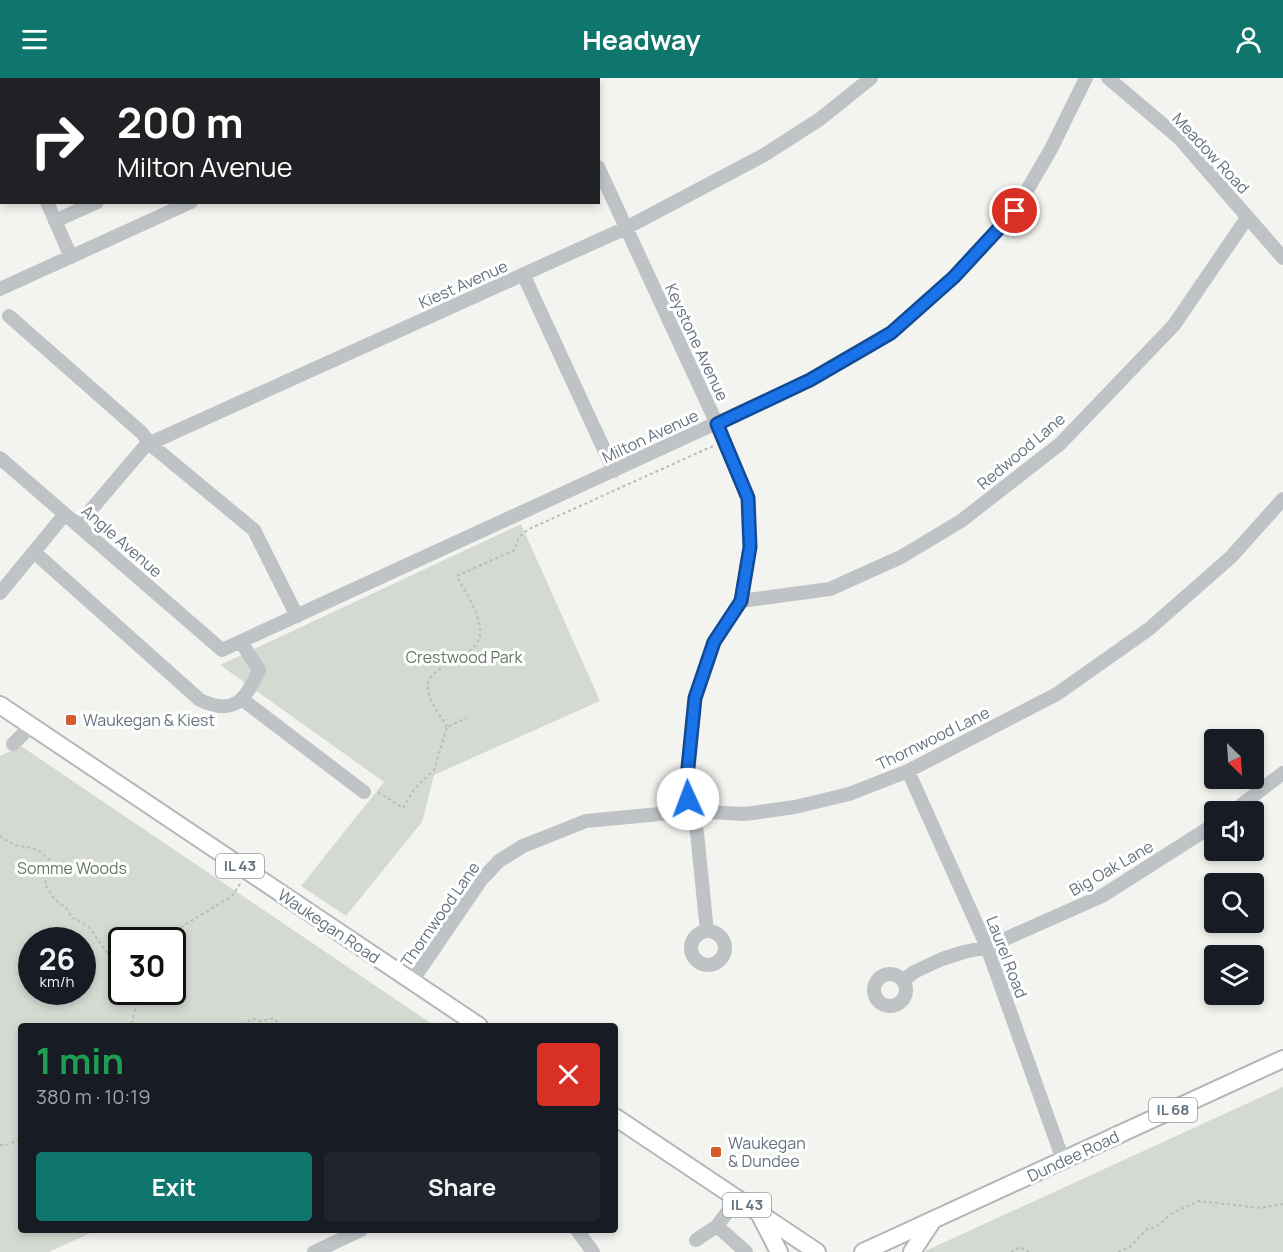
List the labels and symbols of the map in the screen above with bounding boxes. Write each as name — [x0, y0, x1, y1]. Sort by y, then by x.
street label: Meadow Road — [1168, 108, 1254, 198]
pin — [989, 185, 1040, 236]
street label: Kiest Avenue — [415, 255, 511, 313]
street label: Keystone Avenue — [660, 280, 734, 404]
street label: Milton Avenue — [598, 404, 702, 468]
street label: Redwood Lane — [972, 408, 1070, 494]
street label: Angle Avenue — [77, 500, 167, 582]
park label: Crestwood Park — [406, 646, 523, 668]
street label: Thornwood Lane — [873, 701, 993, 775]
place label: Waukegan & Kiest — [83, 709, 215, 731]
marker: Waukegan & Kiest — [64, 713, 78, 727]
north arrow — [1204, 729, 1264, 789]
position arrow — [656, 767, 720, 831]
street label: Big Oak Lane — [1065, 835, 1157, 901]
road number: IL 43 — [216, 854, 264, 878]
park label: Somme Woods — [17, 857, 127, 879]
street label: Thornwood Lane — [396, 857, 484, 971]
street label: Waukegan Road — [274, 884, 384, 968]
street label: Laurel Road — [981, 913, 1033, 1001]
speed limit sign: 30 — [108, 927, 186, 1005]
road number: IL 68 — [1149, 1098, 1197, 1122]
street label: Dundee Road — [1023, 1125, 1123, 1187]
place label: Waukegan & Dundee — [728, 1132, 806, 1172]
marker: Waukegan & Dundee — [709, 1145, 723, 1159]
road number: IL 43 — [723, 1193, 771, 1217]

